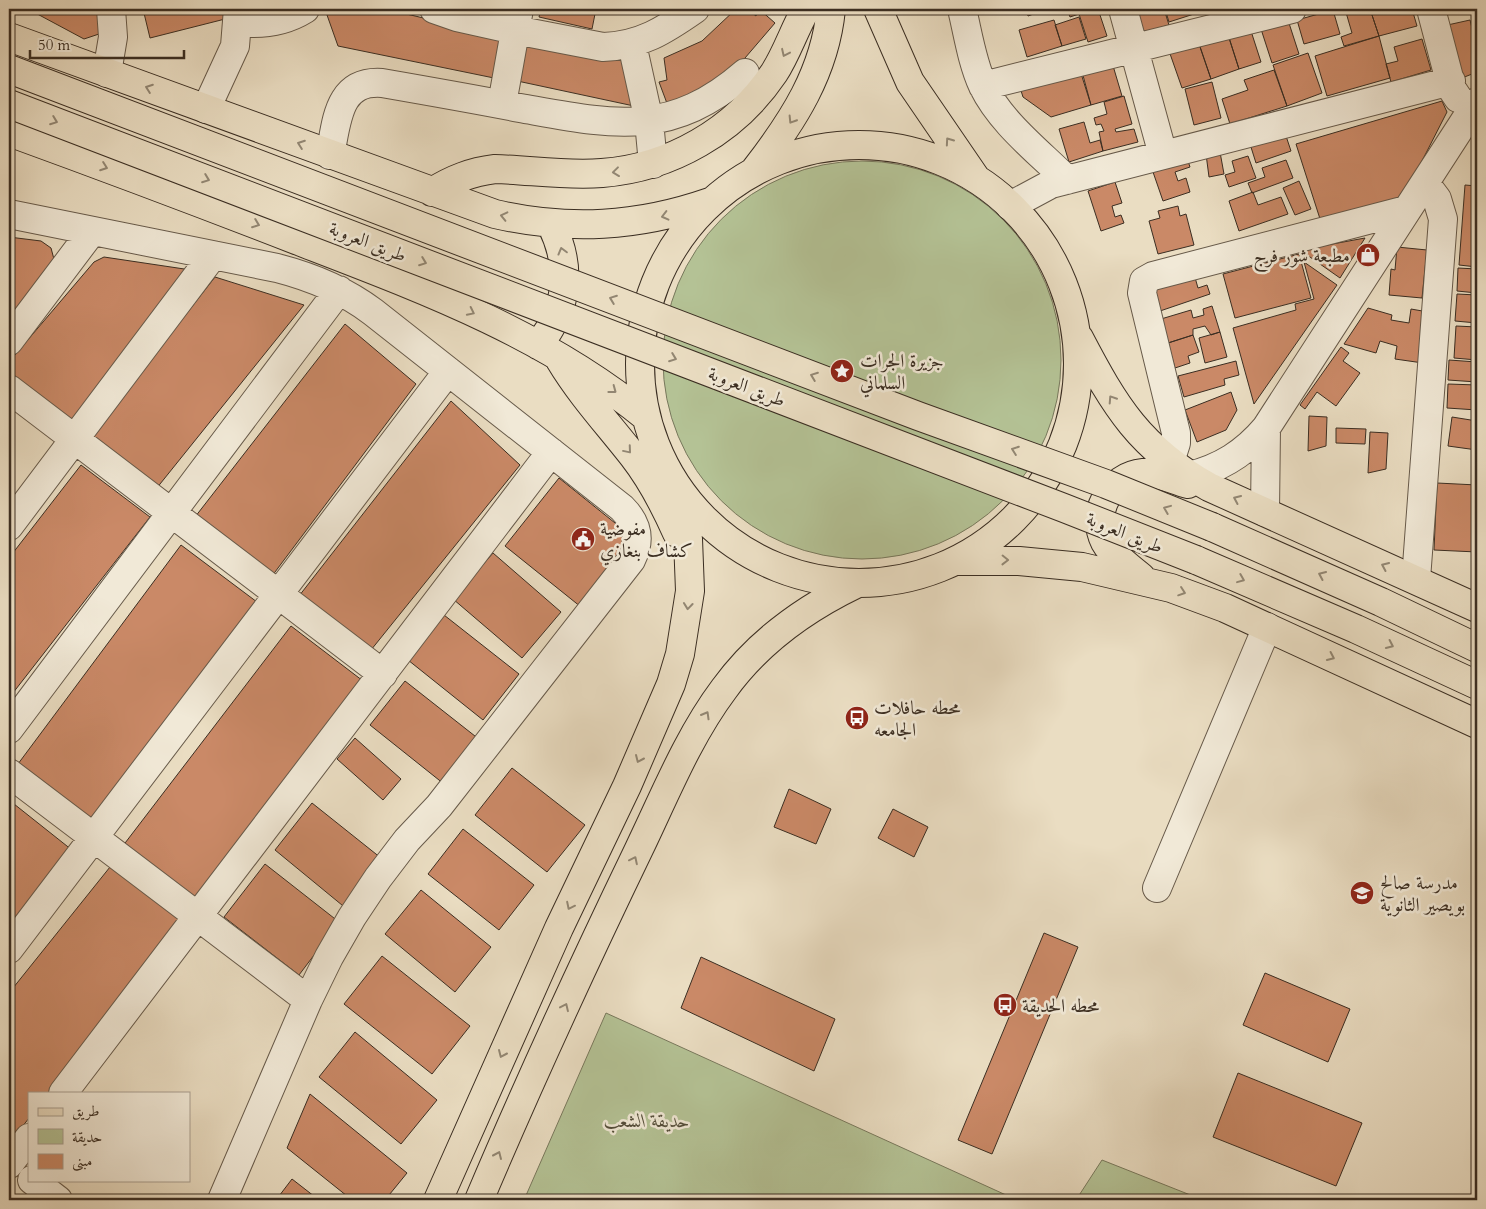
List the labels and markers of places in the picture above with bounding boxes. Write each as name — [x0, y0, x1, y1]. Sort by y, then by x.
shop icon: مطبعة شور فرج — [1355, 242, 1381, 268]
place label: مطبعة شور فرج — [1254, 243, 1350, 273]
place label: جزيرة الجرات السلماني — [860, 348, 944, 398]
place icon: جزيرة الجرات السلماني — [829, 358, 855, 384]
place label: مفوضية كشاف بنغازي — [600, 516, 693, 566]
public building icon: مفوضية كشاف بنغازي — [570, 526, 596, 552]
place label: محطه حافلات الجامعه — [874, 695, 961, 743]
bus stop icon: محطه حافلات الجامعه — [844, 705, 870, 731]
place label: مدرسة صالح بويصير الثانوية — [1380, 870, 1465, 918]
school or university icon: مدرسة صالح بويصير الثانوية — [1349, 880, 1375, 906]
bus stop icon: محطه الحديقة — [992, 992, 1018, 1018]
place label: محطه الحديقة — [1022, 993, 1100, 1019]

